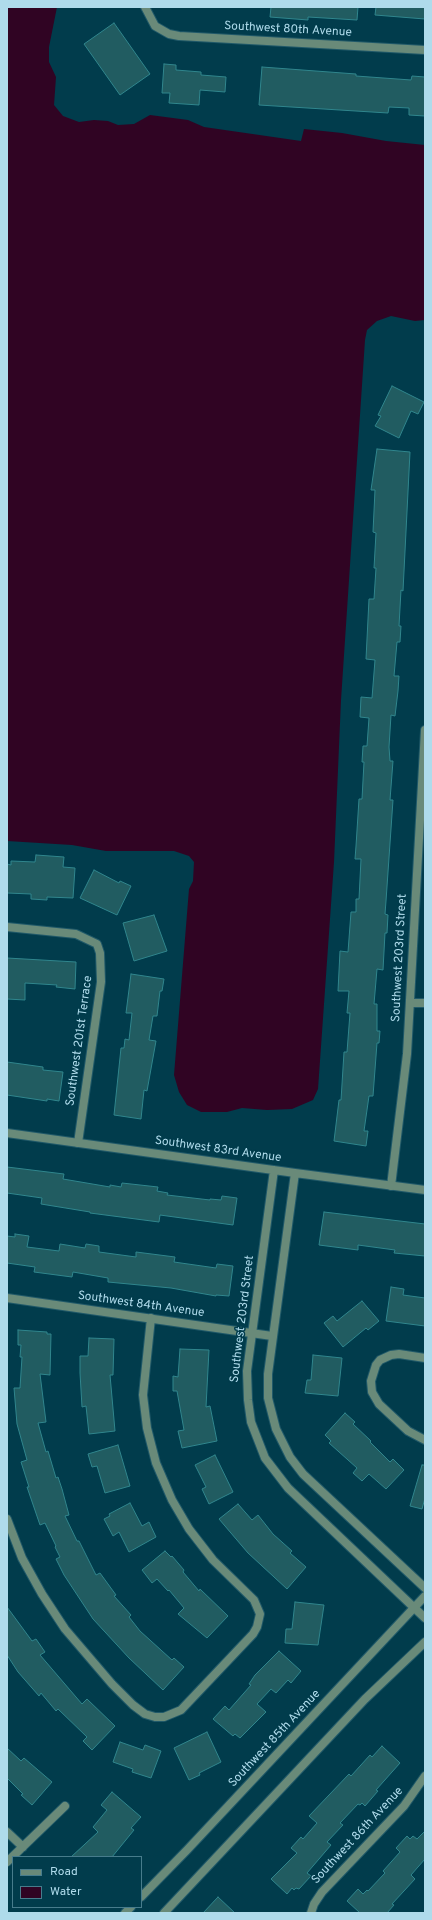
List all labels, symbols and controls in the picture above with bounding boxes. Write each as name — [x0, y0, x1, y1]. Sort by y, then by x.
street label: Southwest 80th Avenue — [224, 19, 352, 41]
street label: Southwest 203rd Street — [389, 894, 411, 1022]
street label: Southwest 201st Terrace — [64, 975, 96, 1107]
street label: Southwest 83rd Avenue — [154, 1134, 282, 1166]
street label: Southwest 203rd Street — [228, 1254, 258, 1384]
street label: Southwest 84th Avenue — [77, 1289, 205, 1321]
street label: Southwest 85th Avenue — [226, 1687, 324, 1791]
street label: Southwest 86th Avenue — [309, 1784, 407, 1888]
legend — [12, 1856, 142, 1908]
text: Road — [50, 1864, 78, 1880]
text: Water — [50, 1884, 82, 1900]

